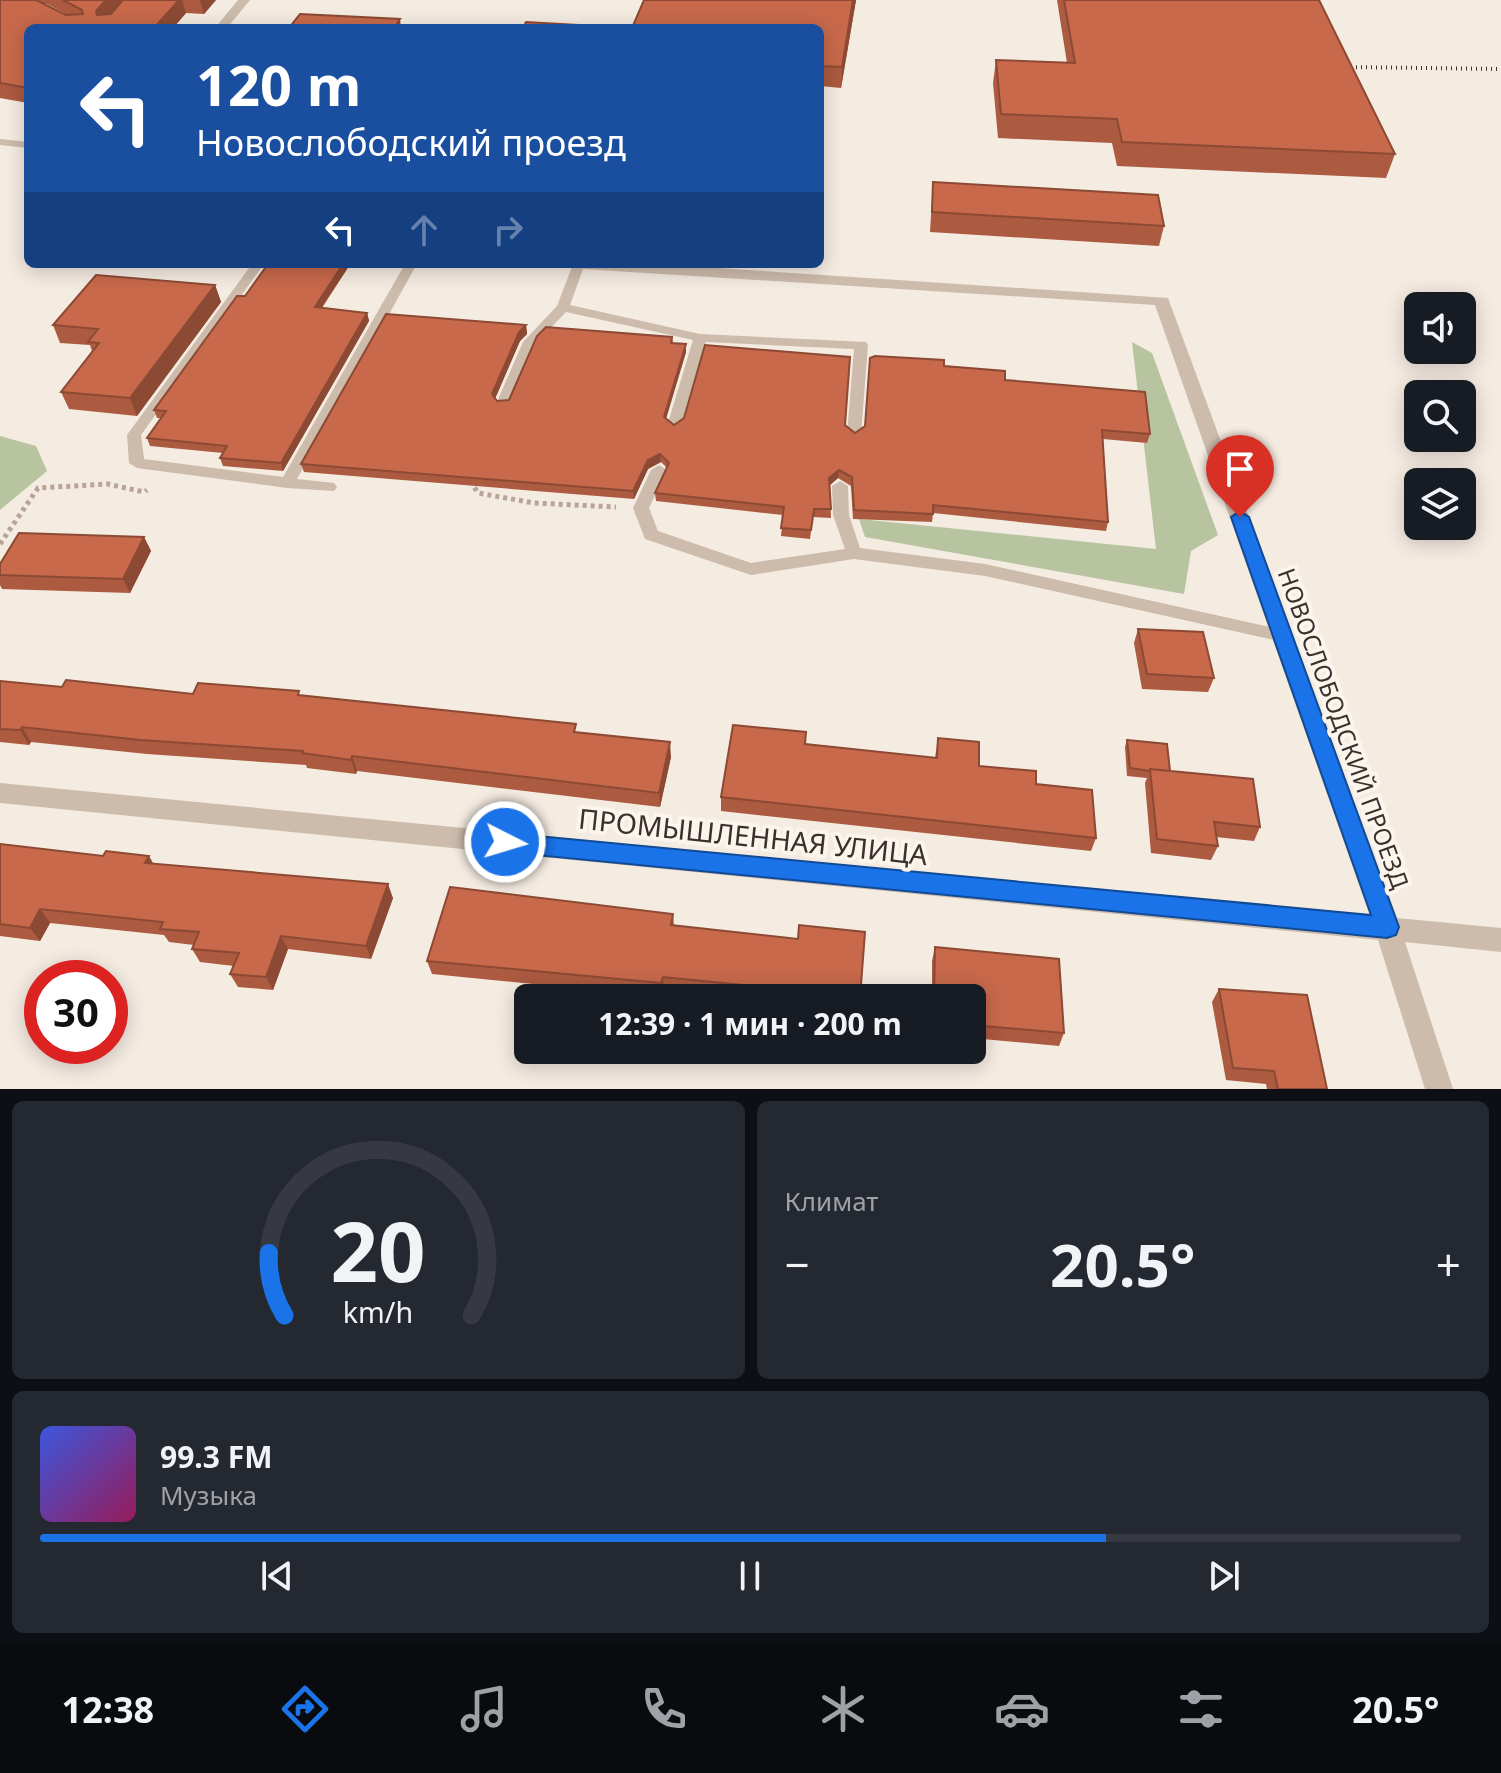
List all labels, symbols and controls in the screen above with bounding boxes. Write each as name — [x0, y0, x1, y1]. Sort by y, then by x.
text: 120 m — [196, 46, 361, 122]
icon: left — [64, 56, 168, 160]
text: Новослободский проезд — [196, 118, 626, 167]
icon: left — [318, 208, 362, 252]
icon: ahead — [402, 208, 446, 252]
icon: right — [486, 208, 530, 252]
map controls — [1404, 292, 1476, 540]
button: sound — [1404, 292, 1476, 364]
button: search — [1404, 380, 1476, 452]
pin — [1206, 435, 1274, 517]
icon: arrive — [1218, 447, 1262, 491]
button: layers — [1404, 468, 1476, 540]
street label: НОВОСЛОБОДСКИЙ ПРОЕЗД — [1271, 563, 1418, 893]
street label: ПРОМЫШЛЕННАЯ УЛИЦА — [577, 799, 929, 873]
position arrow — [463, 800, 547, 884]
speed limit sign: 30 — [24, 960, 128, 1064]
text: 12:39 · 1 мин · 200 m — [598, 1003, 902, 1044]
text: Климат — [785, 1183, 878, 1219]
text: 20 — [331, 1193, 426, 1306]
text: 20.5° — [1050, 1223, 1195, 1305]
text: − — [785, 1234, 810, 1294]
text: + — [1436, 1234, 1461, 1294]
text: km/h — [343, 1292, 413, 1331]
text: 99.3 FM — [160, 1436, 272, 1477]
text: Музыка — [160, 1477, 257, 1513]
icon: previous — [255, 1554, 299, 1598]
icon: pause — [728, 1554, 772, 1598]
icon: next — [1202, 1554, 1246, 1598]
icon: directions — [277, 1681, 333, 1737]
icon: music — [456, 1681, 512, 1737]
icon: phone — [636, 1681, 692, 1737]
icon: climate — [815, 1681, 871, 1737]
icon: car — [994, 1681, 1050, 1737]
icon: filters — [1173, 1681, 1229, 1737]
text: 12:38 — [62, 1685, 154, 1734]
text: 20.5° — [1352, 1685, 1439, 1734]

